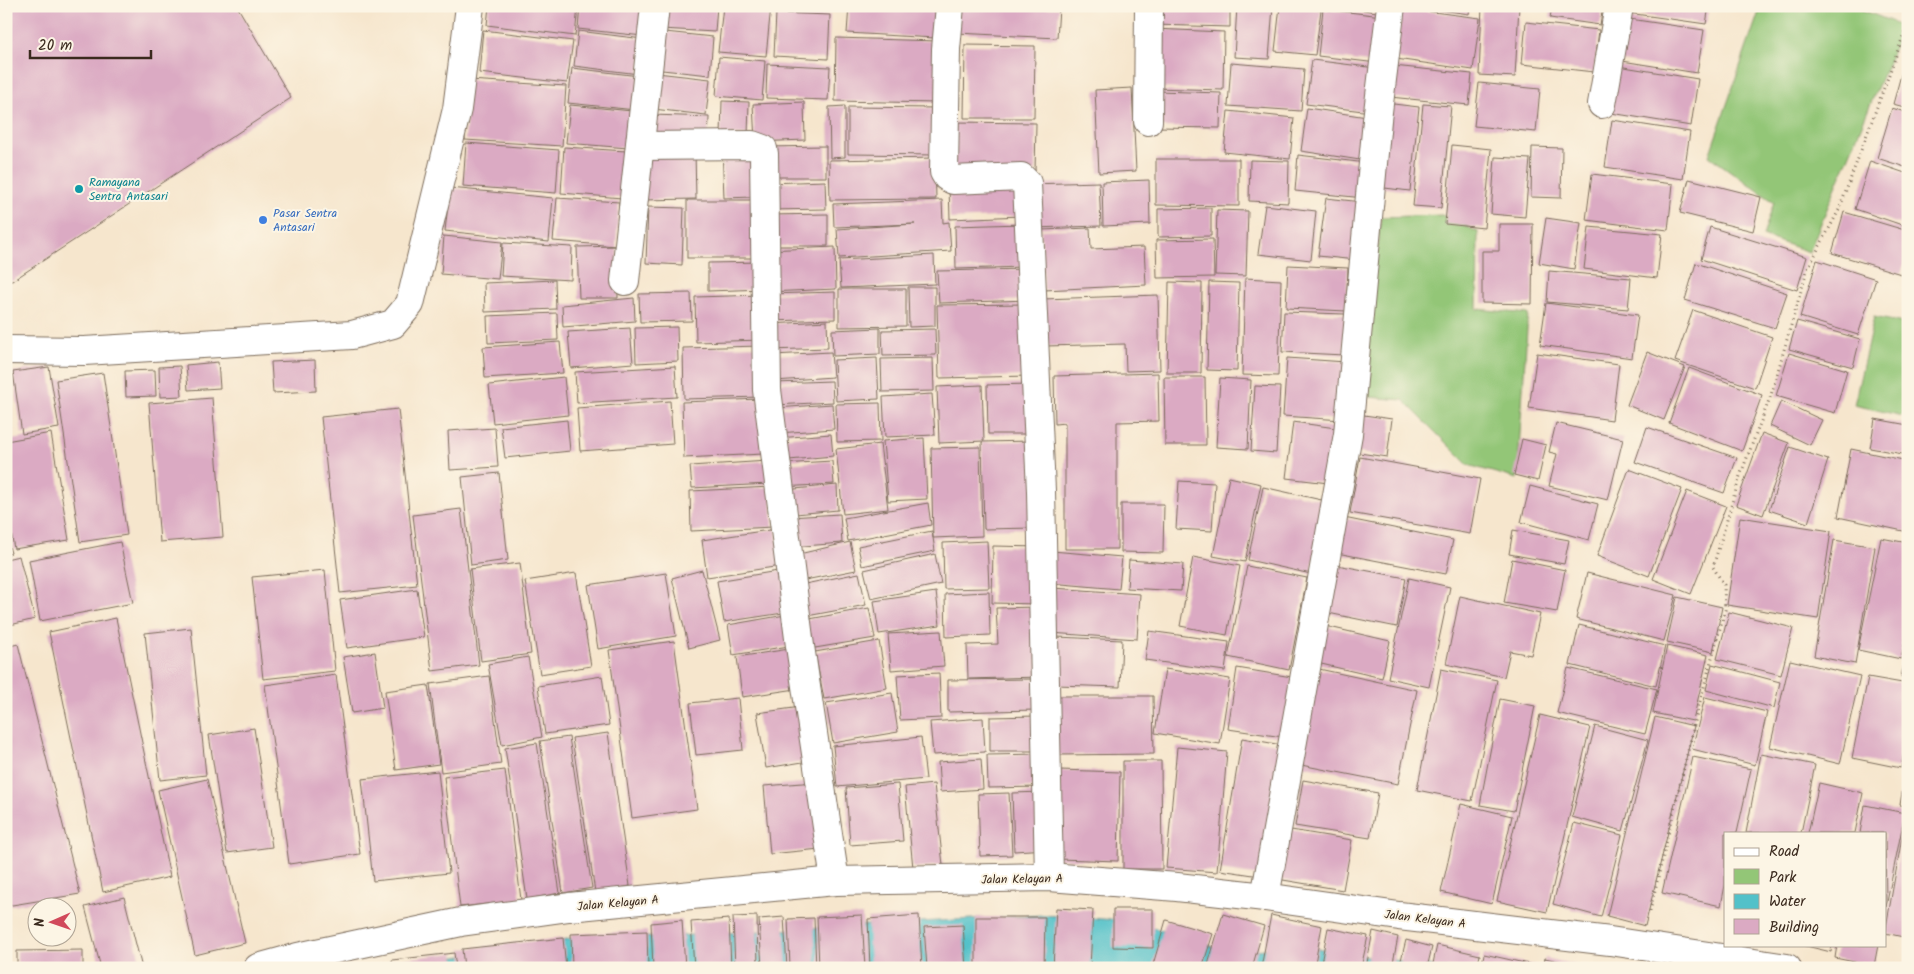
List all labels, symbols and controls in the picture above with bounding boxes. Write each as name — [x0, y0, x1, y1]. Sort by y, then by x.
scale bar — [30, 28, 151, 60]
text: 20 m — [38, 34, 72, 58]
place label: Ramayana Sentra Antasari — [89, 173, 169, 206]
marker: Ramayana Sentra Antasari — [73, 183, 85, 195]
place label: Pasar Sentra Antasari — [273, 204, 337, 237]
marker: Pasar Sentra Antasari — [257, 214, 269, 226]
legend — [1724, 832, 1886, 946]
text: Road — [1769, 840, 1800, 864]
text: Park — [1769, 866, 1797, 890]
street label: Jalan Kelayan A — [981, 869, 1063, 890]
street label: Jalan Kelayan A — [576, 890, 660, 917]
text: Water — [1769, 890, 1806, 914]
north arrow — [28, 896, 78, 946]
street label: Jalan Kelayan A — [1383, 905, 1467, 934]
text: Building — [1769, 916, 1819, 940]
text: N — [29, 917, 51, 927]

